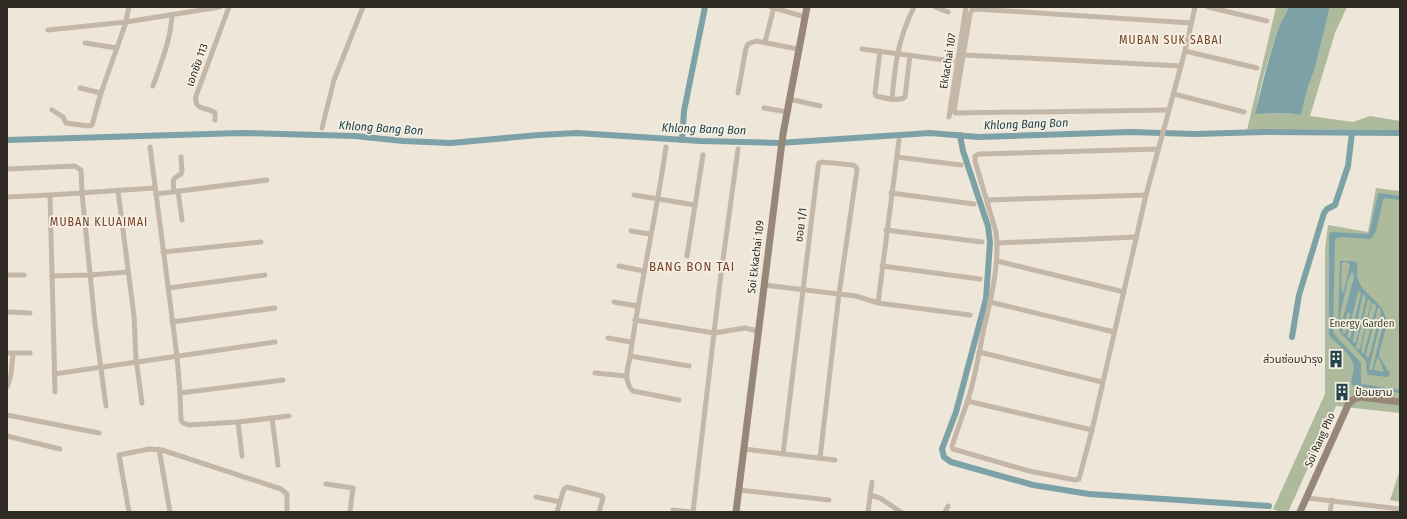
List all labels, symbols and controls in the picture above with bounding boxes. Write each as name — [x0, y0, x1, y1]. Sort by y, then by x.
street label: Ekkachai 107 — [937, 32, 959, 90]
district label: MUBAN SUK SABAI — [1119, 33, 1223, 47]
street label: เอกชัย 113 — [183, 42, 211, 88]
water label: Khlong Bang Bon — [983, 116, 1069, 132]
water label: Khlong Bang Bon — [338, 118, 424, 138]
water label: Khlong Bang Bon — [661, 121, 747, 137]
street label: ซอย 1/1 — [792, 207, 810, 243]
district label: MUBAN KLUAIMAI — [50, 215, 148, 229]
street label: Soi Ekkachai 109 — [745, 220, 767, 294]
district label: BANG BON TAI — [649, 259, 735, 274]
park label: Energy Garden — [1330, 317, 1394, 330]
building icon: ส่วนซ่อมบำรุง — [1326, 349, 1346, 369]
place label: ส่วนซ่อมบำรุง — [1263, 353, 1323, 366]
building icon: ป้อมยาม — [1332, 382, 1352, 402]
place label: ป้อมยาม — [1355, 386, 1392, 399]
street label: Soi Rang Pho — [1302, 410, 1338, 469]

